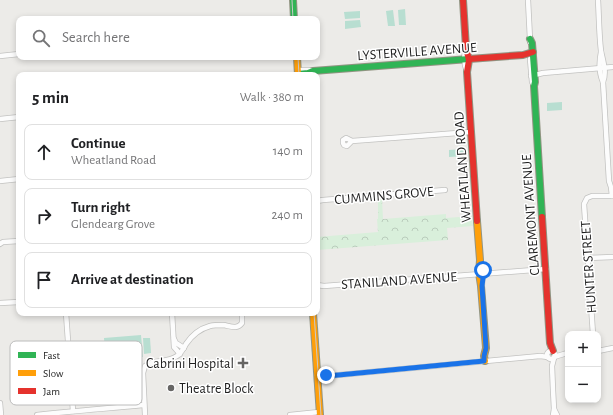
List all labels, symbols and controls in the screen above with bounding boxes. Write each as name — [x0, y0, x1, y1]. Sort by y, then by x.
search box — [16, 16, 320, 60]
icon: search — [30, 27, 52, 49]
text: Search here — [62, 30, 130, 45]
street label: LYSTERVILLE AVENUE — [357, 41, 478, 63]
text: 5 min — [32, 89, 69, 106]
text: Walk · 380 m — [240, 91, 304, 104]
street label: WHEATLAND ROAD — [452, 111, 474, 223]
text: Continue — [71, 136, 126, 151]
icon: ahead — [33, 141, 55, 163]
text: 140 m — [273, 145, 303, 158]
text: Wheatland Road — [71, 154, 156, 167]
street label: CLAREMONT AVENUE — [520, 154, 542, 276]
street label: CUMMINS GROVE — [334, 185, 435, 207]
text: Turn right — [71, 200, 130, 215]
icon: right — [33, 205, 55, 227]
text: 240 m — [271, 209, 303, 222]
text: Glendearg Grove — [71, 218, 155, 231]
street label: HUNTER STREET — [579, 220, 599, 314]
route start — [474, 261, 492, 279]
icon: arrive — [33, 269, 55, 291]
street label: STANILAND AVENUE — [341, 270, 458, 292]
text: Arrive at destination — [71, 272, 194, 287]
map controls — [565, 331, 601, 403]
button: + — [565, 331, 601, 367]
legend — [10, 341, 142, 405]
text: Fast — [43, 350, 61, 361]
place label: Cabrini Hospital — [146, 357, 234, 371]
marker: Cabrini Hospital — [237, 357, 249, 369]
route end — [317, 366, 335, 384]
button: − — [565, 367, 601, 403]
text: Slow — [43, 368, 64, 379]
place label: Theatre Block — [179, 382, 254, 396]
marker: Theatre Block — [166, 383, 176, 393]
text: Jam — [43, 386, 60, 397]

